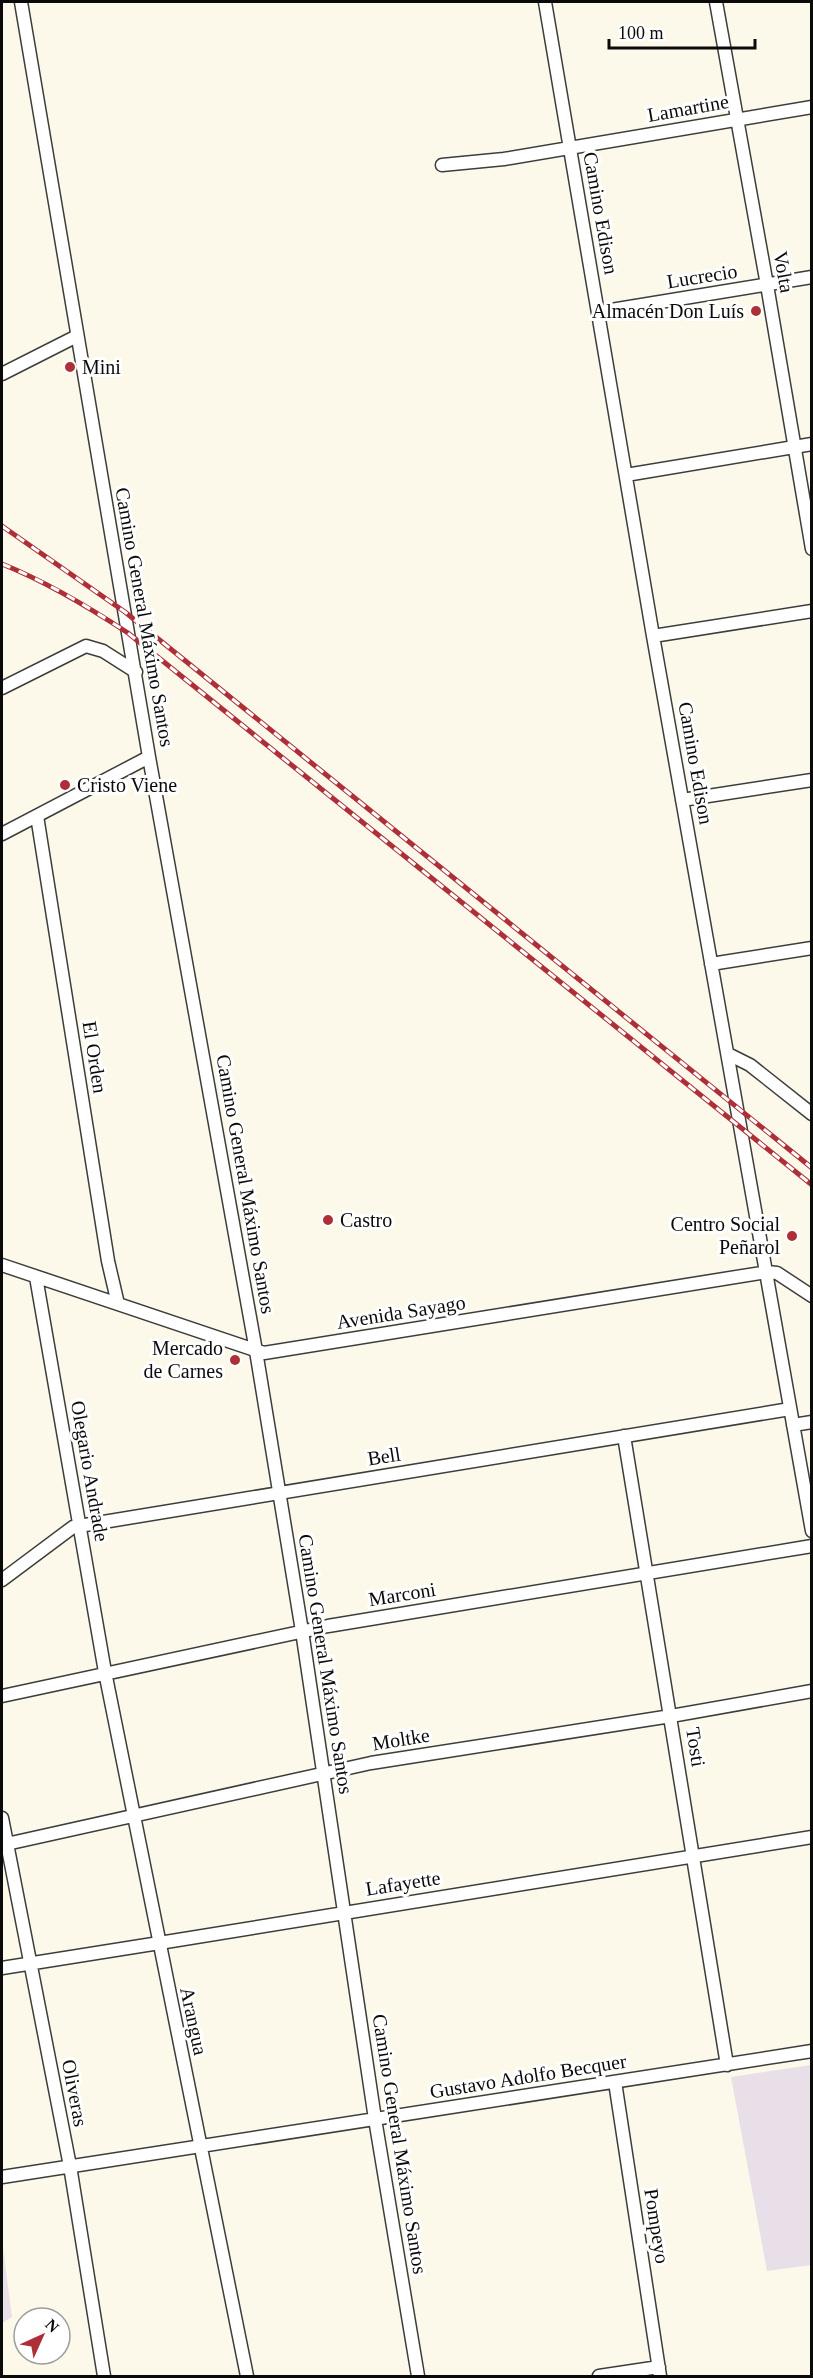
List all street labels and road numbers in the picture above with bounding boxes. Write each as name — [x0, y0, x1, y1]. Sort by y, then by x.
street label: Lamartine — [646, 90, 730, 126]
street label: Camino Edison — [579, 150, 623, 276]
street label: Volta — [770, 249, 798, 295]
street label: Lucrecio — [665, 260, 739, 292]
street label: Camino General Máximo Santos — [111, 486, 179, 748]
street label: Camino Edison — [674, 700, 718, 826]
street label: El Orden — [78, 1019, 112, 1095]
street label: Camino General Máximo Santos — [212, 1053, 280, 1315]
street label: Avenida Sayago — [335, 1291, 467, 1334]
street label: Olegario Andrade — [66, 1399, 113, 1543]
street label: Bell — [366, 1442, 403, 1469]
street label: Camino General Máximo Santos — [295, 1533, 357, 1796]
street label: Marconi — [367, 1578, 438, 1610]
street label: Moltke — [371, 1724, 431, 1754]
street label: Tosti — [682, 1726, 710, 1769]
street label: Lafayette — [364, 1866, 442, 1901]
street label: Arangua — [175, 1985, 212, 2057]
street label: Camino General Máximo Santos — [369, 2013, 431, 2276]
street label: Gustavo Adolfo Becquer — [428, 2050, 628, 2103]
street label: Oliveras — [58, 2058, 92, 2129]
street label: Pompeyo — [639, 2187, 674, 2265]

